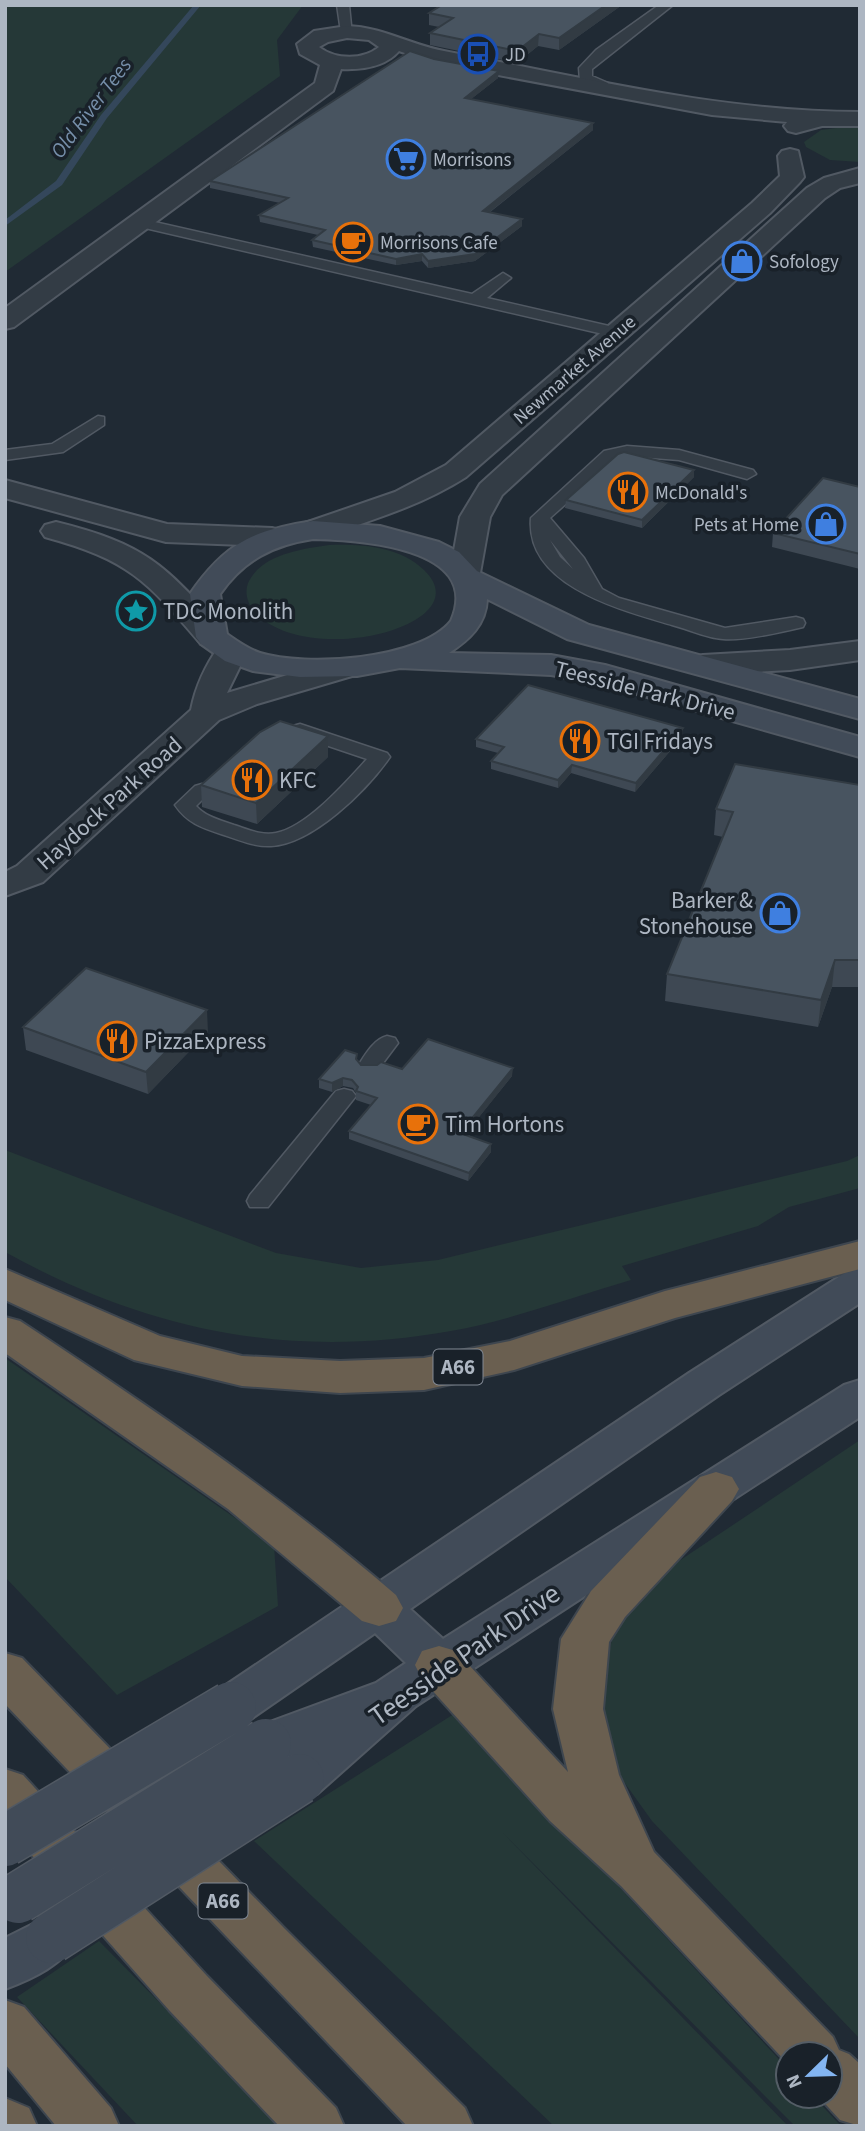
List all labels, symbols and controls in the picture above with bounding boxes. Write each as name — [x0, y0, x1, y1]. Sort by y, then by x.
bus stop icon: JD — [457, 33, 499, 75]
place label: JD — [505, 42, 526, 69]
water label: Old River Tees — [43, 51, 139, 165]
supermarket icon: Morrisons — [385, 138, 427, 180]
place label: Morrisons — [433, 147, 512, 174]
cafe icon: Morrisons Cafe — [332, 221, 374, 263]
place label: Morrisons Cafe — [380, 230, 498, 257]
shop icon: Sofology — [721, 240, 763, 282]
place label: Sofology — [769, 249, 839, 276]
street label: Newmarket Avenue — [508, 309, 642, 431]
restaurant icon: McDonald's — [607, 471, 649, 513]
place label: McDonald's — [655, 480, 747, 507]
shop icon: Pets at Home — [805, 503, 847, 545]
place label: Pets at Home — [694, 512, 799, 539]
place icon: TDC Monolith — [115, 590, 157, 632]
place label: TDC Monolith — [163, 595, 293, 628]
street label: Teesside Park Drive — [551, 652, 739, 729]
restaurant icon: TGI Fridays — [559, 720, 601, 762]
place label: TGI Fridays — [607, 725, 713, 758]
street label: Haydock Park Road — [29, 729, 189, 878]
restaurant icon: KFC — [231, 759, 273, 801]
place label: KFC — [279, 764, 317, 797]
place label: Barker & Stonehouse — [639, 884, 753, 943]
shop icon: Barker & Stonehouse — [759, 892, 801, 934]
restaurant icon: PizzaExpress — [96, 1020, 138, 1062]
place label: PizzaExpress — [144, 1025, 266, 1058]
cafe icon: Tim Hortons — [397, 1103, 439, 1145]
place label: Tim Hortons — [445, 1108, 564, 1141]
road number: A66 — [434, 1350, 482, 1384]
street label: Teesside Park Drive — [361, 1574, 568, 1736]
road number: A66 — [198, 1884, 248, 1918]
north arrow — [774, 2040, 844, 2110]
text: N — [780, 2070, 810, 2092]

